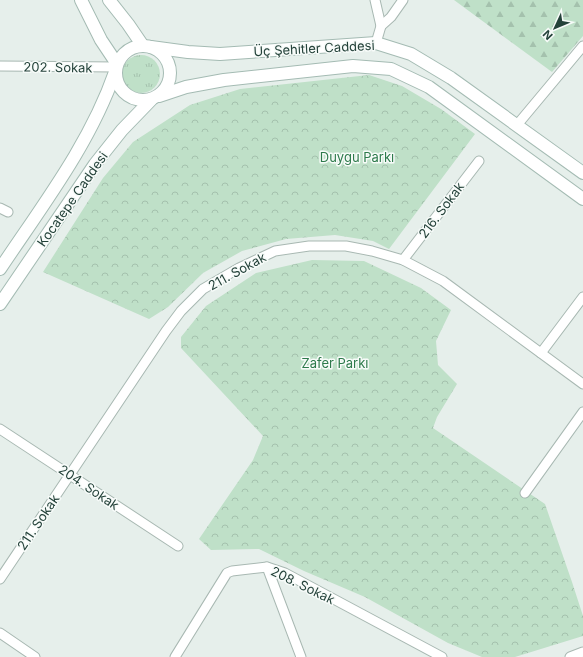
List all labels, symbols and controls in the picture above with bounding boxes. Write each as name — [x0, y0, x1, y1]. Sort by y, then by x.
north arrow — [535, 8, 575, 48]
text: N — [540, 27, 556, 43]
street label: Üç Şehitler Caddesi — [253, 37, 375, 59]
street label: 202. Sokak — [23, 58, 93, 76]
street label: Kocatepe Caddesi — [33, 149, 111, 249]
park label: Duygu Parkı — [320, 149, 394, 165]
street label: 216. Sokak — [415, 179, 467, 241]
street label: 211. Sokak — [205, 249, 269, 293]
park label: Zafer Parkı — [301, 355, 369, 371]
street label: 204. Sokak — [56, 461, 122, 513]
street label: 211. Sokak — [14, 491, 62, 553]
street label: 208. Sokak — [268, 563, 338, 607]

